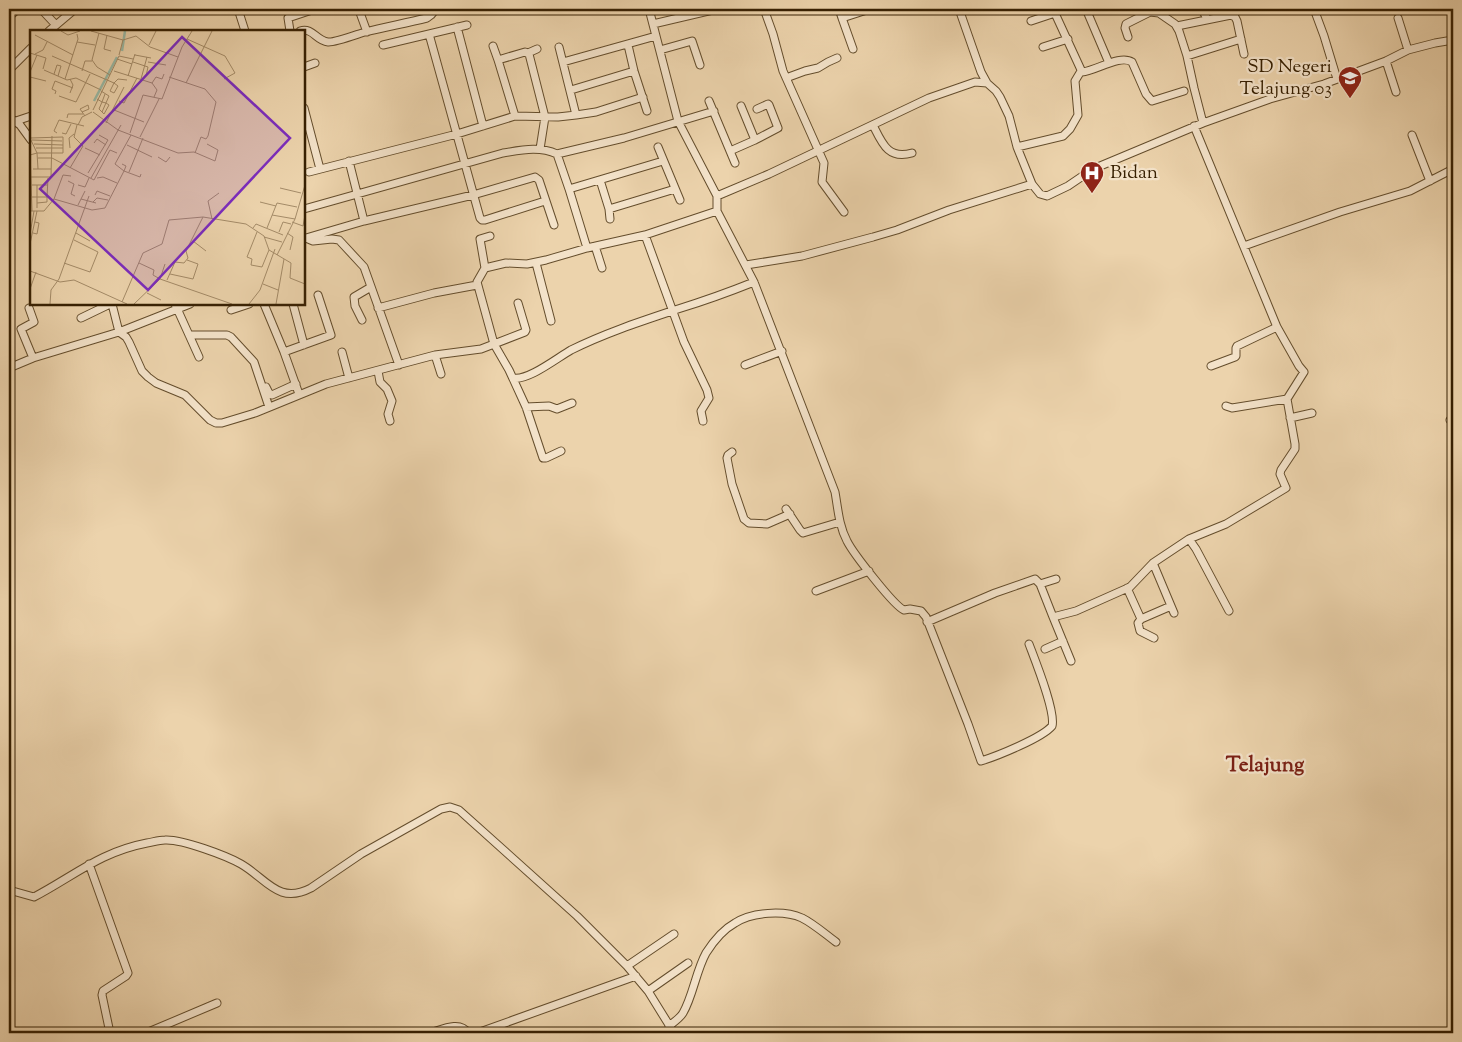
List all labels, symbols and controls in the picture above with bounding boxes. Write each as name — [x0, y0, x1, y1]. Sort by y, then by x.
inset map — [30, 30, 305, 305]
place label: SD Negeri Telajung 03 — [1239, 54, 1332, 103]
school or university icon: SD Negeri Telajung 03 — [1337, 65, 1363, 99]
hospital icon: Bidan — [1079, 160, 1105, 194]
place label: Bidan — [1110, 160, 1158, 187]
district label: Telajung — [1226, 751, 1305, 781]

